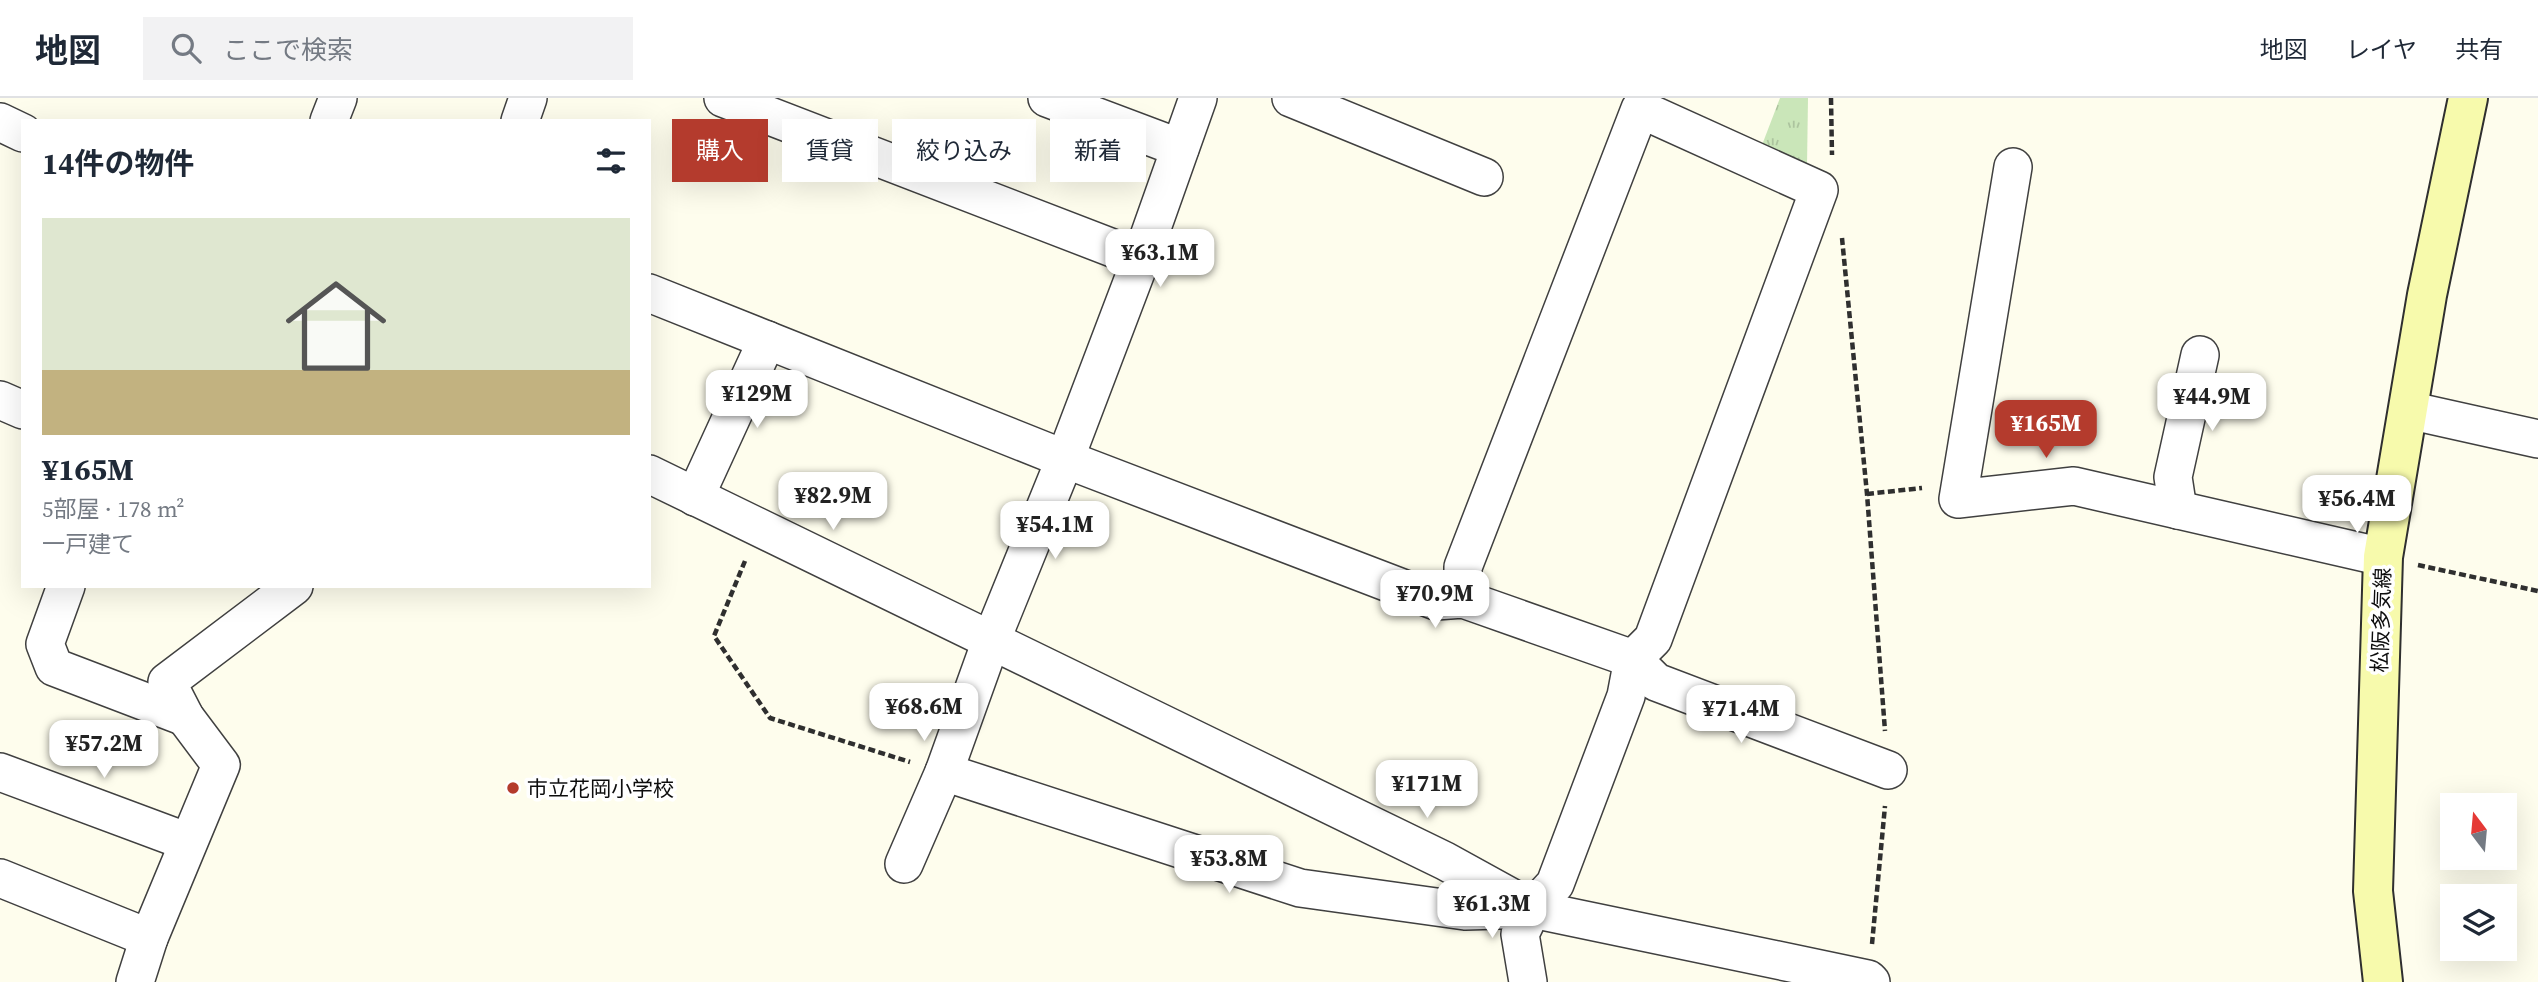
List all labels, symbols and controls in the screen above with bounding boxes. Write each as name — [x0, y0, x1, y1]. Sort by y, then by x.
search box — [143, 17, 633, 80]
text: 地図 — [35, 28, 101, 73]
icon: search — [167, 29, 205, 67]
text: ここで検索 — [223, 32, 353, 68]
text: 地図 — [2260, 33, 2308, 66]
text: レイヤ — [2346, 33, 2417, 66]
text: 共有 — [2455, 33, 2503, 66]
chip: 購入 — [672, 119, 768, 182]
chip: 賃貸 — [782, 119, 878, 182]
chip: 絞り込み — [892, 119, 1036, 182]
chip: 新着 — [1050, 119, 1146, 182]
icon: filters — [592, 142, 630, 180]
text: 14件の物件 — [42, 143, 195, 184]
pin: ¥63.1M — [1103, 230, 1217, 289]
text: ¥63.1M — [1121, 236, 1199, 268]
icon: home — [273, 263, 399, 389]
pin: ¥129M — [708, 370, 806, 430]
pin: ¥44.9M — [2155, 374, 2269, 433]
text: ¥129M — [722, 377, 792, 409]
text: ¥44.9M — [2173, 380, 2251, 412]
pin: ¥165M — [1997, 400, 2095, 460]
text: ¥165M — [2011, 407, 2081, 439]
text: ¥165M — [42, 449, 134, 490]
pin: ¥82.9M — [776, 472, 890, 532]
pin: ¥56.4M — [2300, 476, 2414, 535]
text: ¥82.9M — [794, 479, 872, 511]
text: ¥56.4M — [2318, 482, 2396, 514]
text: 5部屋 · 178 m² — [42, 493, 185, 525]
pin: ¥54.1M — [998, 502, 1112, 561]
text: ¥54.1M — [1016, 508, 1094, 540]
text: 一戸建て — [42, 528, 134, 560]
street label: 松阪多気線 — [2365, 567, 2397, 673]
pin: ¥70.9M — [1378, 570, 1492, 630]
text: ¥70.9M — [1396, 577, 1474, 609]
pin: ¥68.6M — [867, 684, 981, 743]
pin: ¥71.4M — [1684, 686, 1798, 745]
text: ¥68.6M — [885, 690, 963, 722]
text: ¥71.4M — [1702, 692, 1780, 724]
pin: ¥57.2M — [47, 720, 161, 780]
text: ¥57.2M — [65, 727, 143, 759]
pin: ¥171M — [1378, 760, 1476, 820]
text: ¥171M — [1392, 767, 1462, 799]
place label: 市立花岡小学校 — [527, 774, 674, 803]
marker: 市立花岡小学校 — [505, 780, 521, 796]
north arrow — [2440, 793, 2516, 870]
map controls — [2440, 793, 2517, 961]
pin: ¥53.8M — [1172, 836, 1286, 895]
text: ¥53.8M — [1190, 842, 1268, 874]
pin: ¥61.3M — [1435, 880, 1549, 940]
button: layers — [2440, 884, 2517, 961]
text: ¥61.3M — [1453, 887, 1531, 919]

